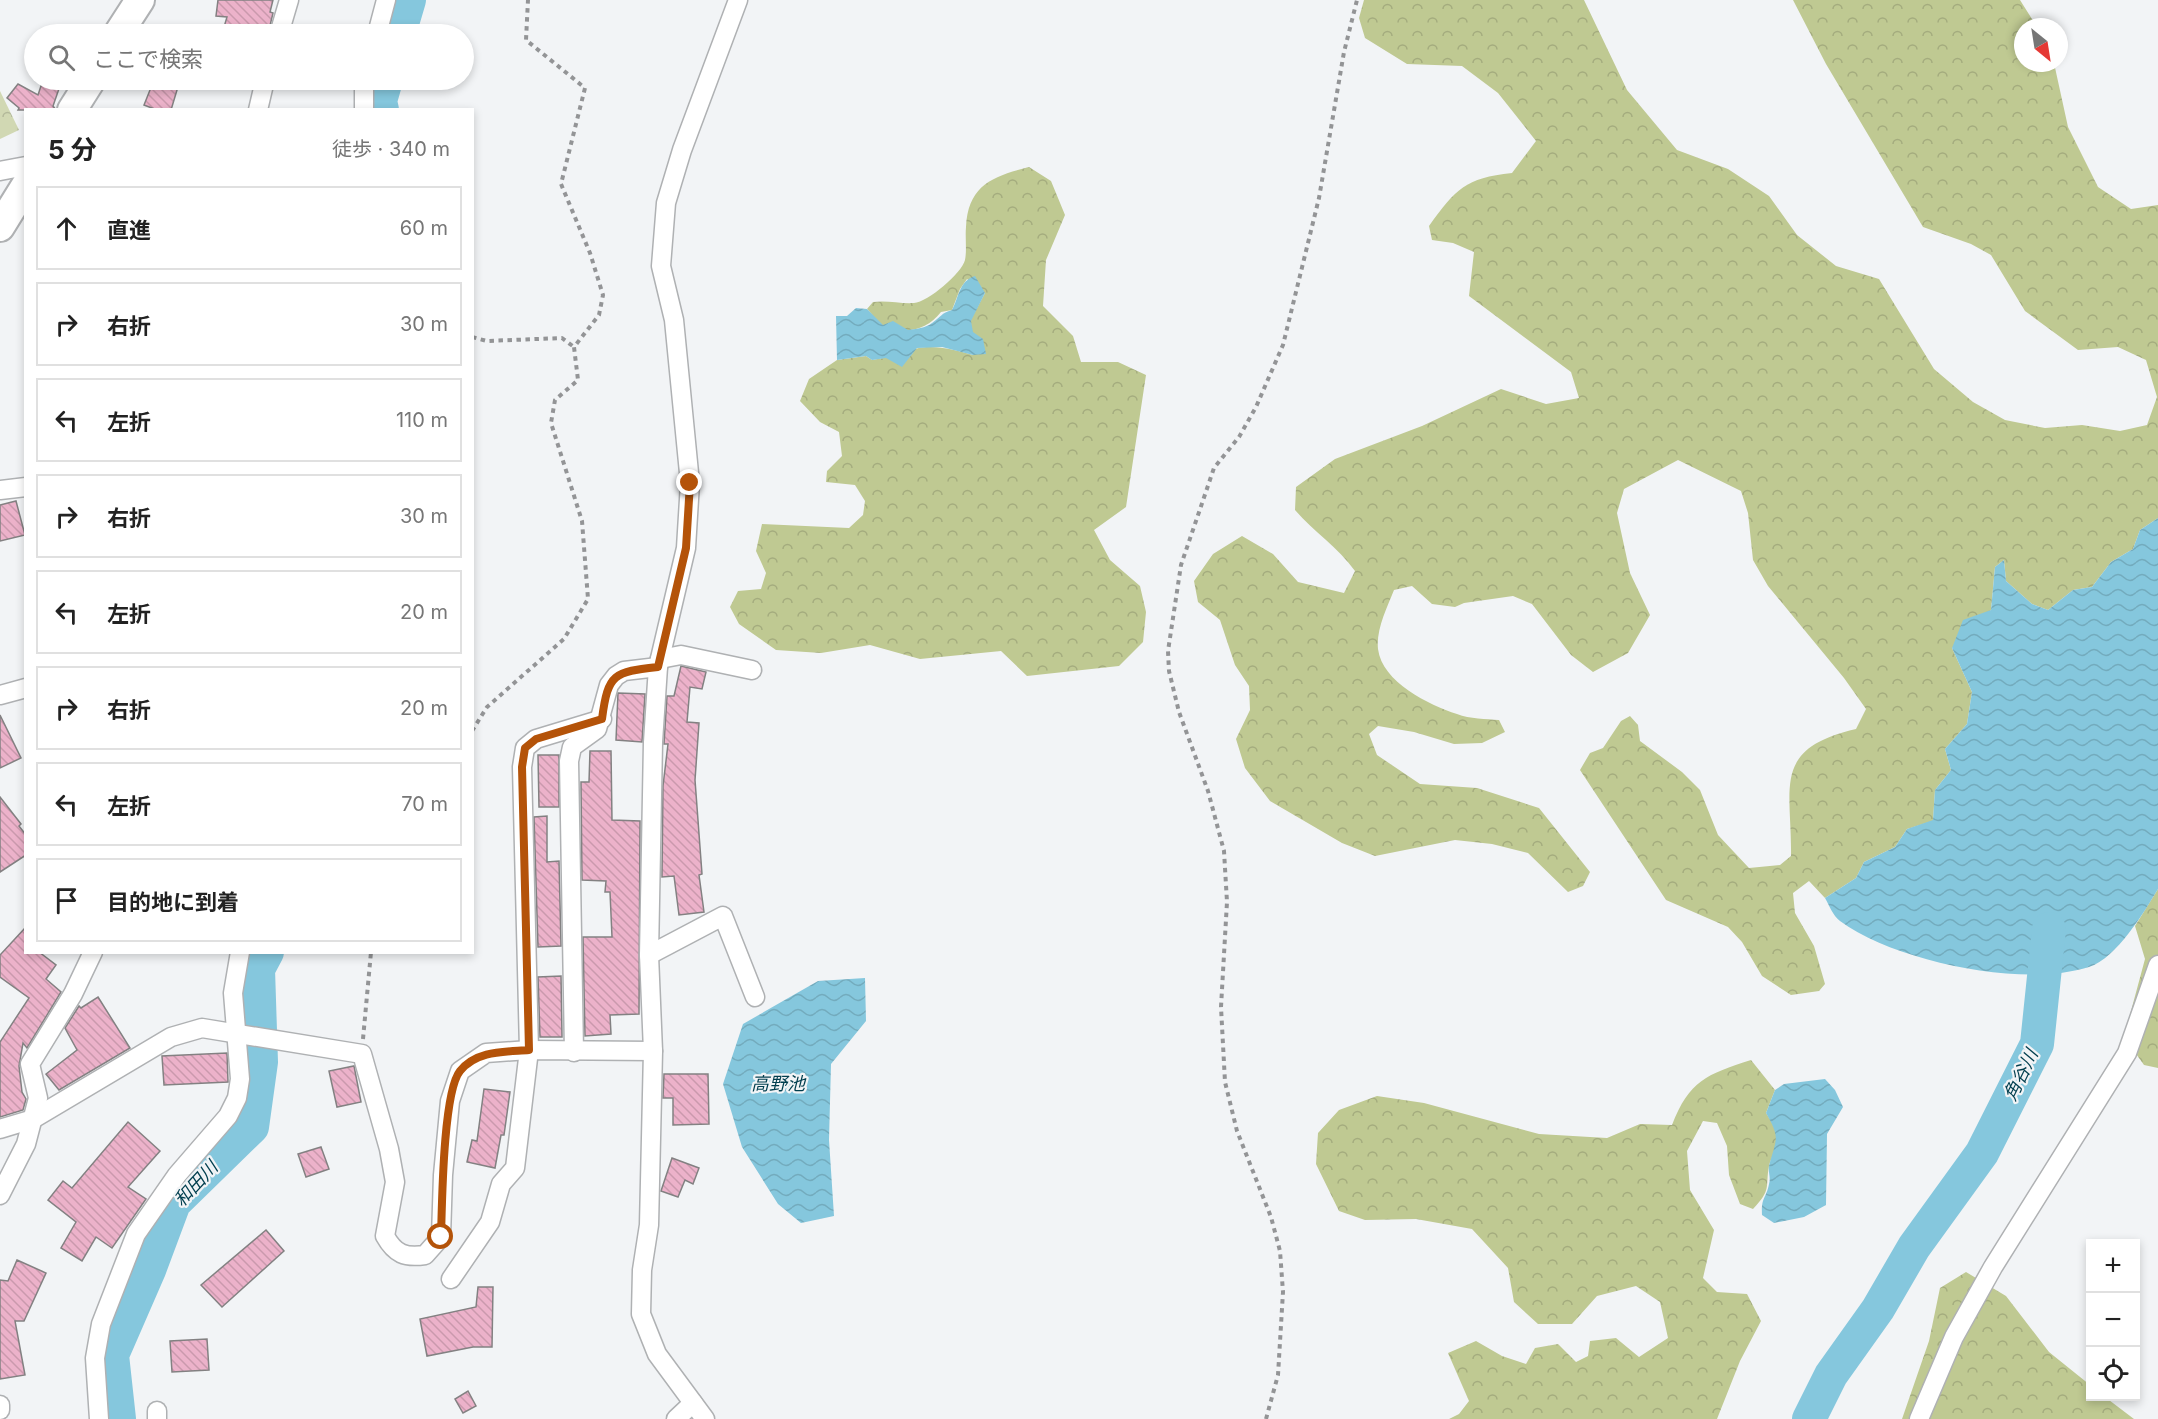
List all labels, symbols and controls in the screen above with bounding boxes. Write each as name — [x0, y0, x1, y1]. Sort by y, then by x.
north arrow — [2014, 18, 2068, 72]
search box — [24, 24, 474, 90]
icon: search — [45, 41, 78, 74]
text: ここで検索 — [93, 46, 203, 72]
text: 5 分 — [48, 134, 97, 165]
text: 徒歩 · 340 m — [332, 137, 450, 161]
icon: ahead — [50, 212, 83, 245]
text: 60 m — [400, 216, 448, 240]
text: 直進 — [107, 217, 151, 243]
icon: right — [50, 308, 83, 341]
text: 30 m — [400, 312, 448, 336]
text: 右折 — [107, 313, 151, 339]
icon: left — [50, 404, 83, 437]
text: 110 m — [396, 408, 448, 432]
text: 左折 — [107, 409, 151, 435]
route end — [676, 469, 702, 495]
icon: right — [50, 500, 83, 533]
text: 30 m — [400, 504, 448, 528]
text: 右折 — [107, 505, 151, 531]
icon: left — [50, 596, 83, 629]
text: 20 m — [400, 600, 448, 624]
text: 左折 — [107, 601, 151, 627]
icon: right — [50, 692, 83, 725]
text: 20 m — [400, 696, 448, 720]
text: 右折 — [107, 697, 151, 723]
icon: left — [50, 788, 83, 821]
text: 70 m — [401, 792, 448, 816]
text: 左折 — [107, 793, 151, 819]
icon: arrive — [50, 884, 83, 917]
text: 目的地に到着 — [107, 889, 239, 915]
water label: 角谷川 — [1999, 1044, 2043, 1104]
water label: 高野池 — [751, 1073, 807, 1094]
water label: 和田川 — [170, 1155, 223, 1211]
route start — [427, 1223, 453, 1249]
map controls — [2086, 1239, 2140, 1401]
button: + — [2086, 1239, 2140, 1293]
button: − — [2086, 1293, 2140, 1347]
button: locate — [2086, 1347, 2140, 1401]

